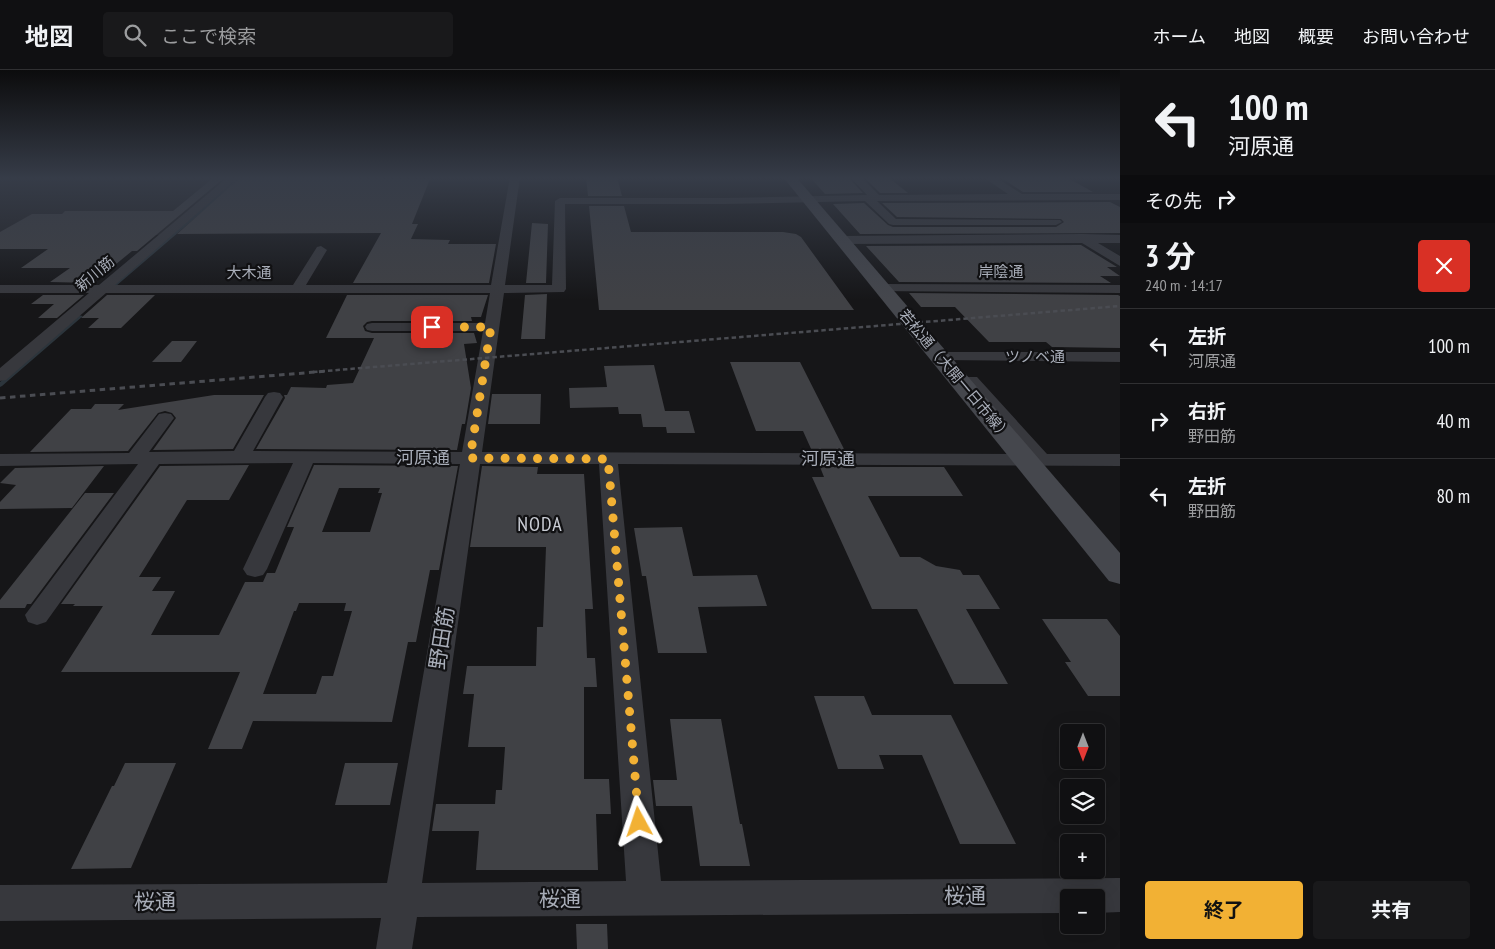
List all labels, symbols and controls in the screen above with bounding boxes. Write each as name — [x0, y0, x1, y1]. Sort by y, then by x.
search box — [103, 12, 453, 57]
text: 地図 — [25, 21, 73, 52]
icon: search — [121, 21, 149, 49]
text: ここで検索 — [161, 24, 256, 48]
text: ホーム — [1153, 25, 1206, 48]
text: 地図 — [1234, 25, 1270, 48]
text: 概要 — [1298, 25, 1334, 48]
text: お問い合わせ — [1362, 25, 1470, 48]
text: 100 m — [1228, 84, 1309, 130]
icon: left — [1145, 90, 1210, 155]
text: 河原通 — [1228, 132, 1294, 160]
icon: right — [1212, 185, 1240, 213]
text: その先 — [1145, 189, 1202, 213]
text: 3 分 — [1145, 236, 1196, 275]
button: close — [1418, 240, 1470, 292]
street label: 新川筋 — [71, 252, 118, 295]
street label: 岸陰通 — [978, 262, 1024, 281]
street label: 大木通 — [226, 263, 272, 282]
text: 240 m · 14:17 — [1145, 275, 1223, 295]
street label: 若松通（大開一日市線） — [895, 305, 1016, 444]
pin — [411, 306, 453, 348]
icon: arrive — [418, 313, 446, 341]
text: 左折 — [1188, 324, 1226, 348]
icon: left — [1145, 332, 1173, 360]
text: 100 m — [1428, 334, 1470, 358]
street label: ツノベ通 — [1005, 347, 1065, 366]
text: 河原通 — [1188, 351, 1236, 371]
text: 右折 — [1188, 399, 1226, 423]
icon: right — [1145, 407, 1173, 435]
text: 40 m — [1437, 409, 1470, 433]
text: 野田筋 — [1188, 426, 1236, 446]
street label: 河原通 — [396, 446, 450, 469]
street label: 河原通 — [801, 447, 855, 470]
text: 左折 — [1188, 474, 1226, 498]
icon: left — [1145, 482, 1173, 510]
text: 80 m — [1437, 484, 1470, 508]
text: 野田筋 — [1188, 501, 1236, 521]
district label: NODA — [517, 511, 563, 537]
street label: 野田筋 — [423, 605, 460, 671]
north arrow — [1060, 724, 1105, 769]
map controls — [1060, 724, 1105, 934]
button: layers — [1060, 779, 1105, 824]
position arrow — [612, 795, 664, 847]
button: + — [1060, 834, 1105, 879]
button: 終了 — [1145, 881, 1303, 939]
button: 共有 — [1313, 881, 1470, 939]
street label: 桜通 — [944, 882, 986, 909]
street label: 桜通 — [539, 885, 581, 912]
street label: 桜通 — [134, 888, 176, 915]
button: − — [1060, 889, 1105, 934]

